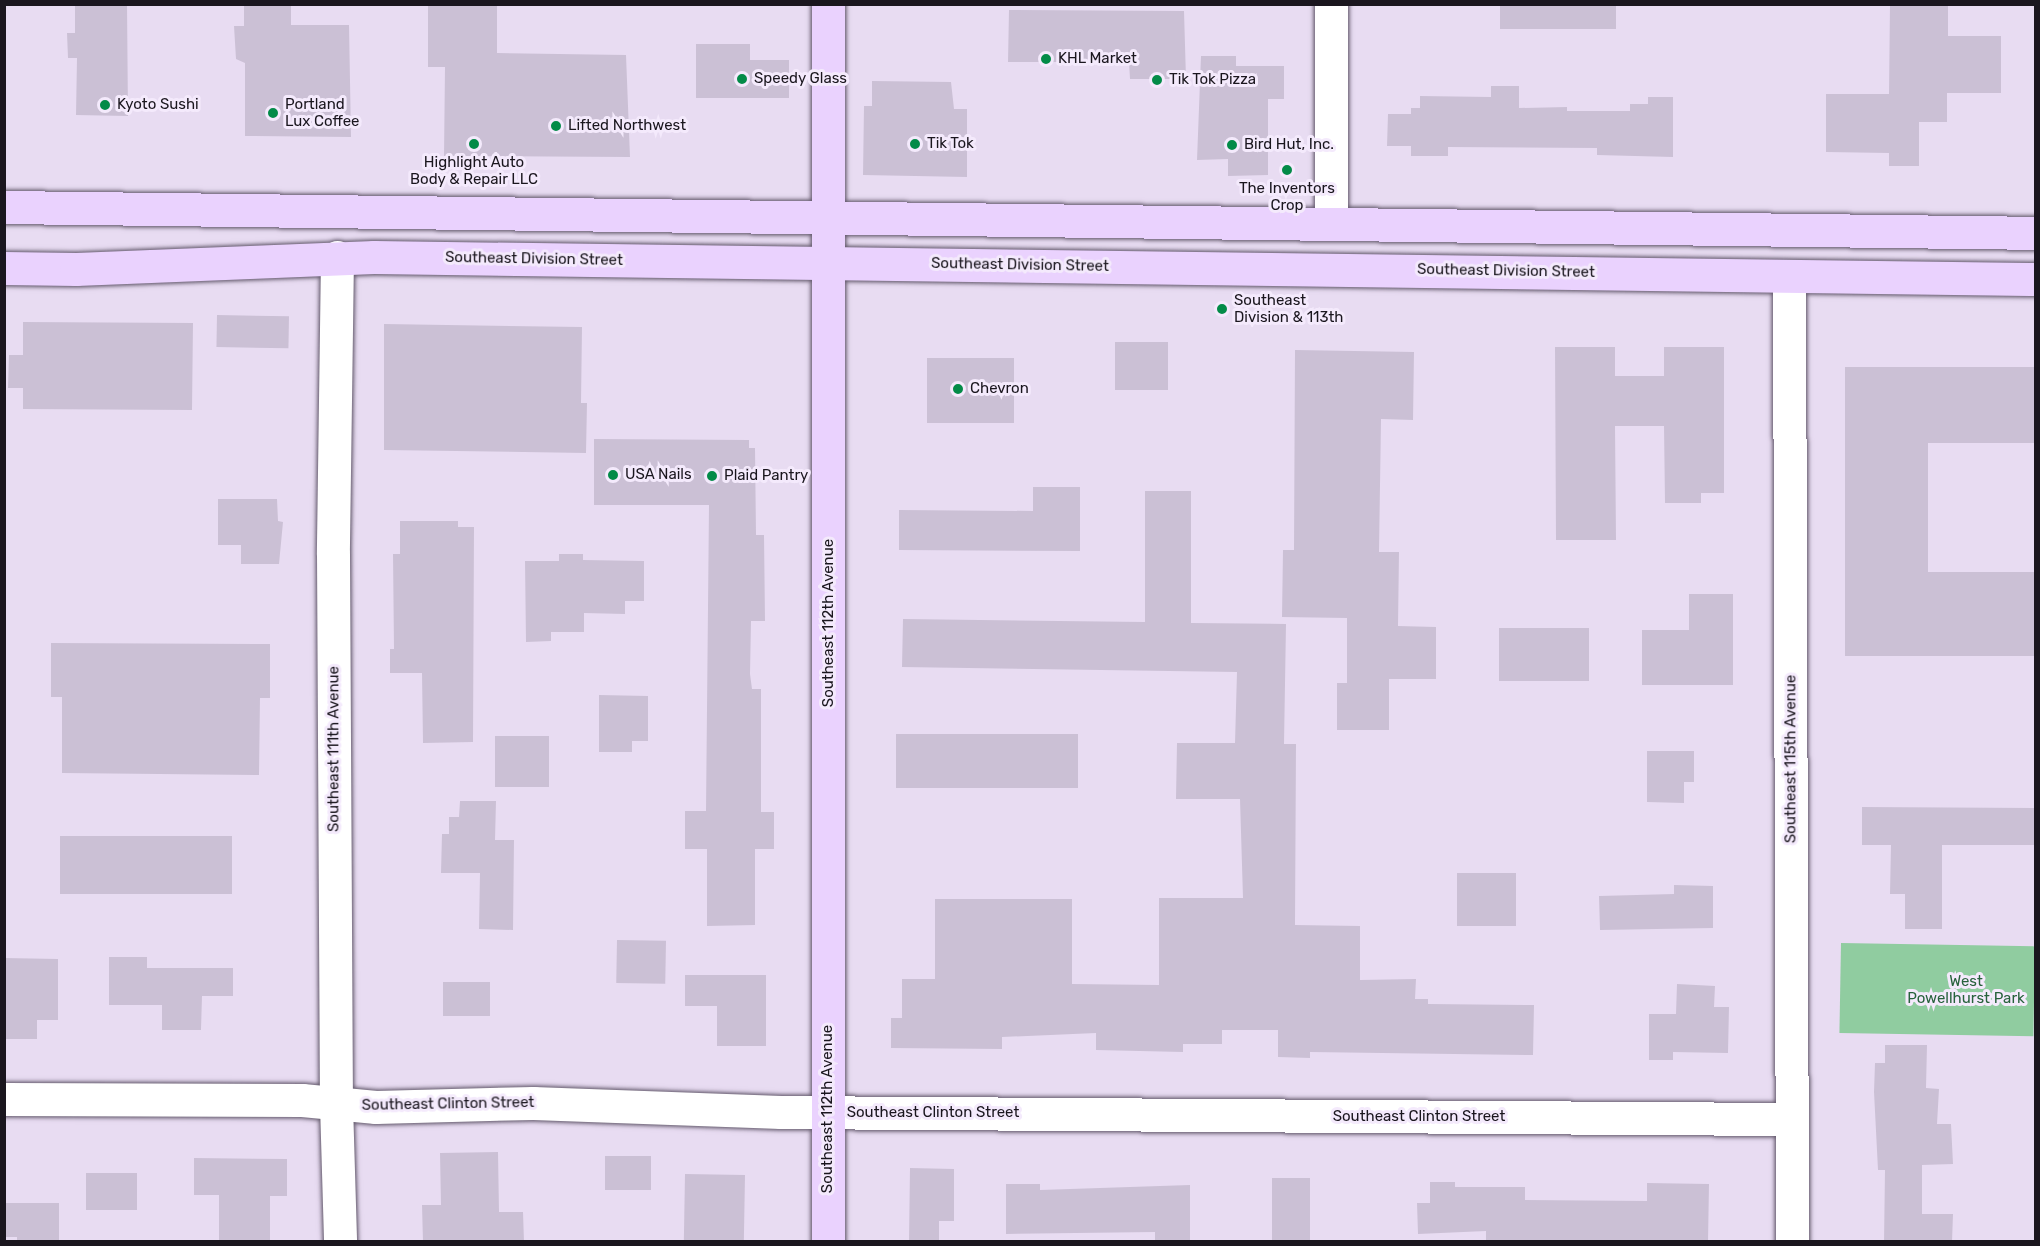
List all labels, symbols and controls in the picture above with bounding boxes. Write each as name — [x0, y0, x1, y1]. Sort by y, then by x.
place label: KHL Market — [1058, 50, 1137, 68]
marker: KHL Market — [1039, 52, 1053, 66]
place label: Speedy Glass — [754, 70, 847, 88]
place label: Tik Tok Pizza — [1169, 71, 1257, 89]
marker: Speedy Glass — [735, 72, 749, 86]
marker: Tik Tok Pizza — [1150, 73, 1164, 87]
place label: Portland Lux Coffee — [285, 95, 360, 130]
place label: Kyoto Sushi — [117, 96, 199, 114]
marker: Kyoto Sushi — [98, 98, 112, 112]
marker: Portland Lux Coffee — [266, 106, 280, 120]
place label: Lifted Northwest — [568, 117, 686, 135]
marker: Lifted Northwest — [549, 119, 563, 133]
place label: Tik Tok — [927, 135, 974, 153]
place label: Bird Hut, Inc. — [1244, 136, 1334, 154]
marker: Highlight Auto Body & Repair LLC — [467, 137, 481, 151]
marker: Tik Tok — [908, 137, 922, 151]
marker: Bird Hut, Inc. — [1225, 138, 1239, 152]
place label: Highlight Auto Body & Repair LLC — [410, 153, 538, 188]
marker: The Inventors Crop — [1280, 163, 1294, 177]
place label: The Inventors Crop — [1239, 179, 1335, 214]
street label: Southeast Division Street — [445, 248, 623, 270]
street label: Southeast Division Street — [931, 254, 1109, 276]
street label: Southeast Division Street — [1417, 260, 1595, 282]
place label: Southeast Division & 113th — [1234, 291, 1343, 326]
marker: Southeast Division & 113th — [1215, 302, 1229, 316]
place label: Chevron — [970, 380, 1029, 398]
marker: Chevron — [951, 382, 965, 396]
place label: USA Nails — [625, 466, 692, 484]
place label: Plaid Pantry — [724, 467, 808, 485]
marker: USA Nails — [606, 468, 620, 482]
marker: Plaid Pantry — [705, 469, 719, 483]
street label: Southeast 112th Avenue — [820, 539, 838, 707]
street label: Southeast 111th Avenue — [325, 666, 343, 832]
street label: Southeast 115th Avenue — [1782, 675, 1800, 843]
park label: West Powellhurst Park — [1907, 972, 2025, 1007]
street label: Southeast 112th Avenue — [819, 1025, 837, 1193]
street label: Southeast Clinton Street — [362, 1093, 534, 1115]
street label: Southeast Clinton Street — [847, 1104, 1019, 1122]
street label: Southeast Clinton Street — [1333, 1108, 1505, 1126]

